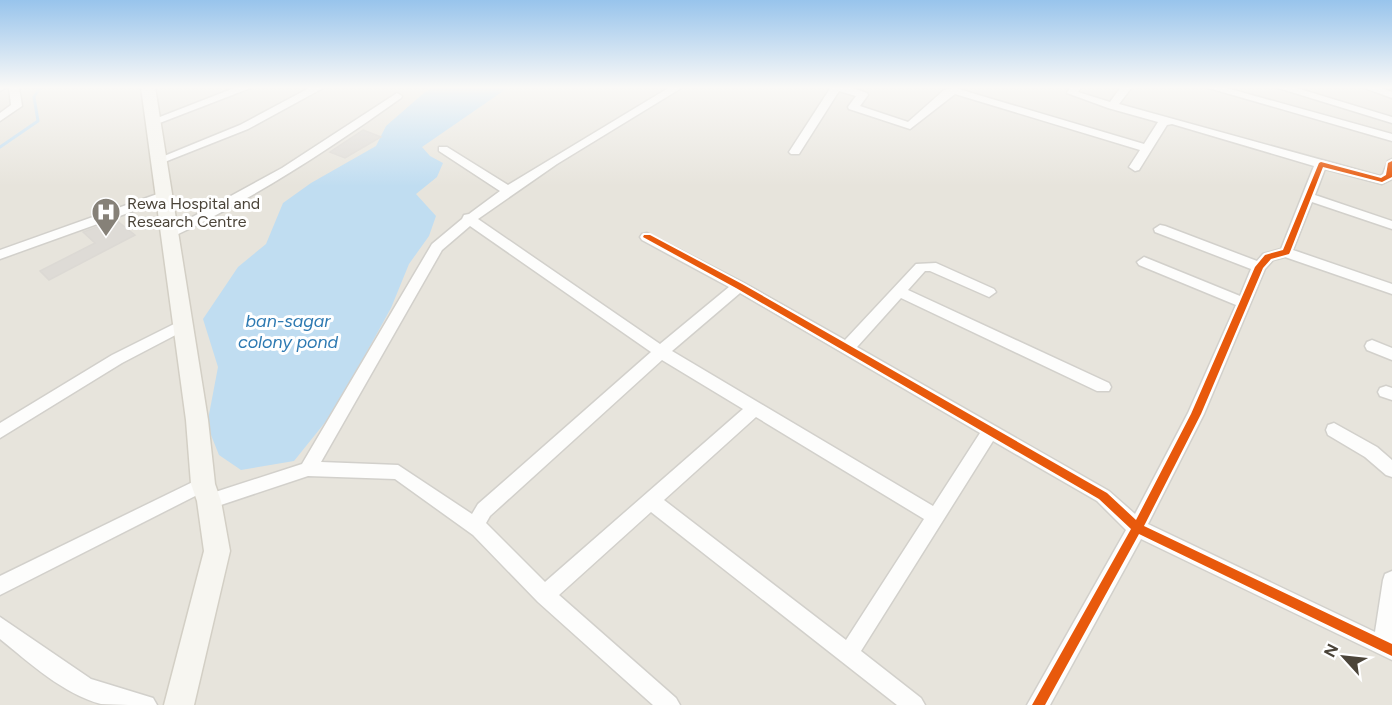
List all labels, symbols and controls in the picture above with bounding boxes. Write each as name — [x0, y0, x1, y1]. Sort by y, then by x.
place label: Rewa Hospital and Research Centre — [127, 194, 260, 231]
hospital icon: Rewa Hospital and Research Centre — [90, 196, 122, 238]
water label: ban-sagar colony pond — [238, 310, 339, 353]
north arrow — [1314, 627, 1374, 687]
text: N — [1320, 641, 1342, 660]

